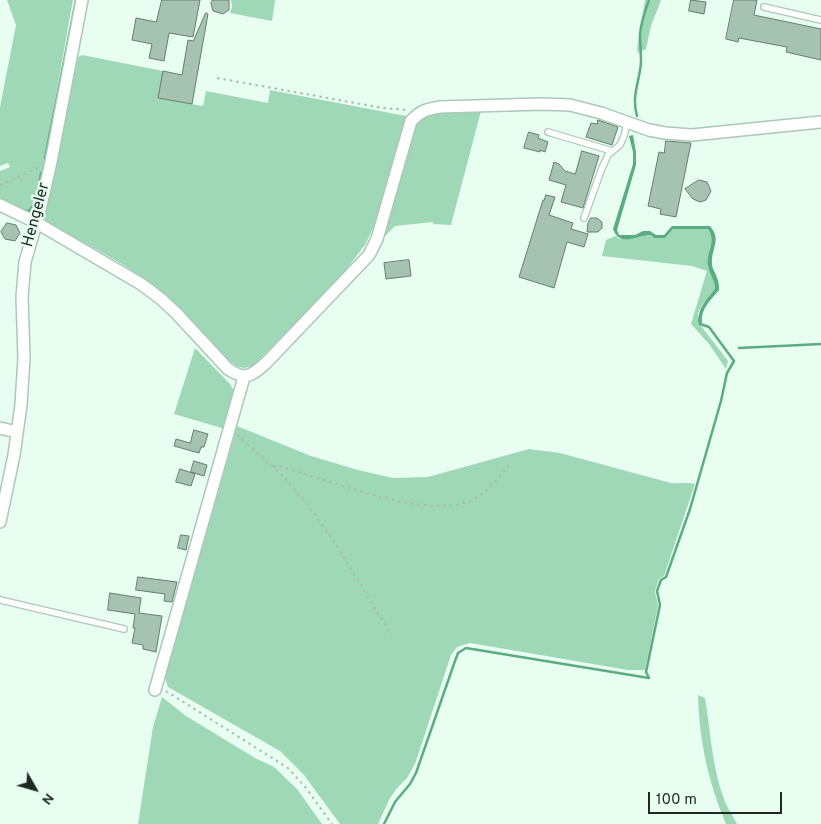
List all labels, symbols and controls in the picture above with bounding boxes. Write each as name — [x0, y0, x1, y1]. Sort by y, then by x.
street label: Hengeler — [19, 181, 55, 249]
north arrow — [10, 764, 60, 814]
scale bar — [651, 782, 785, 814]
text: N — [37, 789, 57, 808]
text: 100 m — [656, 791, 697, 810]

